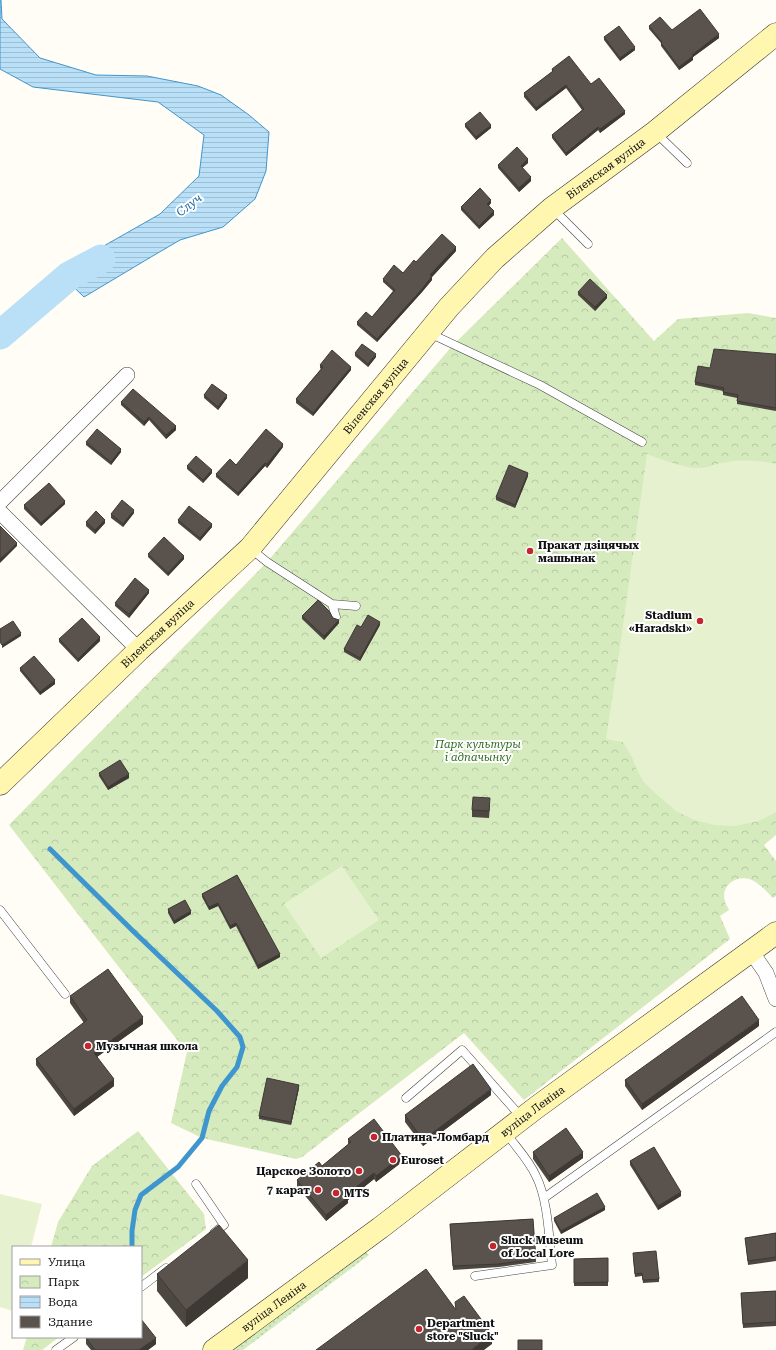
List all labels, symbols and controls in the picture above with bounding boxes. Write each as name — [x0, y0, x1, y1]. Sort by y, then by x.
street label: Віленская вуліца — [564, 135, 648, 202]
water label: Случ — [173, 191, 205, 219]
street label: Віленская вуліца — [340, 355, 411, 437]
place label: Пракат дзіцячых машынак — [538, 539, 639, 565]
marker: Пракат дзіцячых машынак — [525, 546, 535, 556]
street label: Віленская вуліца — [118, 596, 197, 670]
place label: Stadium «Haradski» — [629, 609, 692, 635]
marker: Stadium «Haradski» — [695, 616, 705, 626]
park label: Парк культуры і адпачынку — [434, 738, 521, 764]
place label: Музычная школа — [96, 1040, 199, 1053]
marker: Музычная школа — [83, 1041, 93, 1051]
street label: вуліца Леніна — [498, 1083, 567, 1140]
place label: Платина-Ломбард — [382, 1131, 489, 1144]
marker: Платина-Ломбард — [369, 1132, 379, 1142]
place label: Euroset — [401, 1154, 445, 1167]
marker: Euroset — [388, 1155, 398, 1165]
place label: Царское Золото — [256, 1165, 351, 1178]
marker: Царское Золото — [354, 1166, 364, 1176]
place label: 7 карат — [267, 1184, 310, 1197]
marker: 7 карат — [313, 1185, 323, 1195]
place label: MTS — [344, 1187, 370, 1200]
marker: MTS — [331, 1188, 341, 1198]
place label: Sluck Museum of Local Lore — [501, 1234, 584, 1260]
marker: Sluck Museum of Local Lore — [488, 1241, 498, 1251]
legend — [12, 1246, 142, 1338]
text: Улица — [48, 1255, 86, 1269]
text: Парк — [48, 1275, 80, 1289]
street label: вуліца Леніна — [239, 1278, 309, 1334]
text: Вода — [48, 1295, 78, 1309]
text: Здание — [48, 1315, 93, 1329]
place label: Department store "Sluck" — [427, 1317, 499, 1343]
marker: Department store "Sluck" — [414, 1324, 424, 1334]

